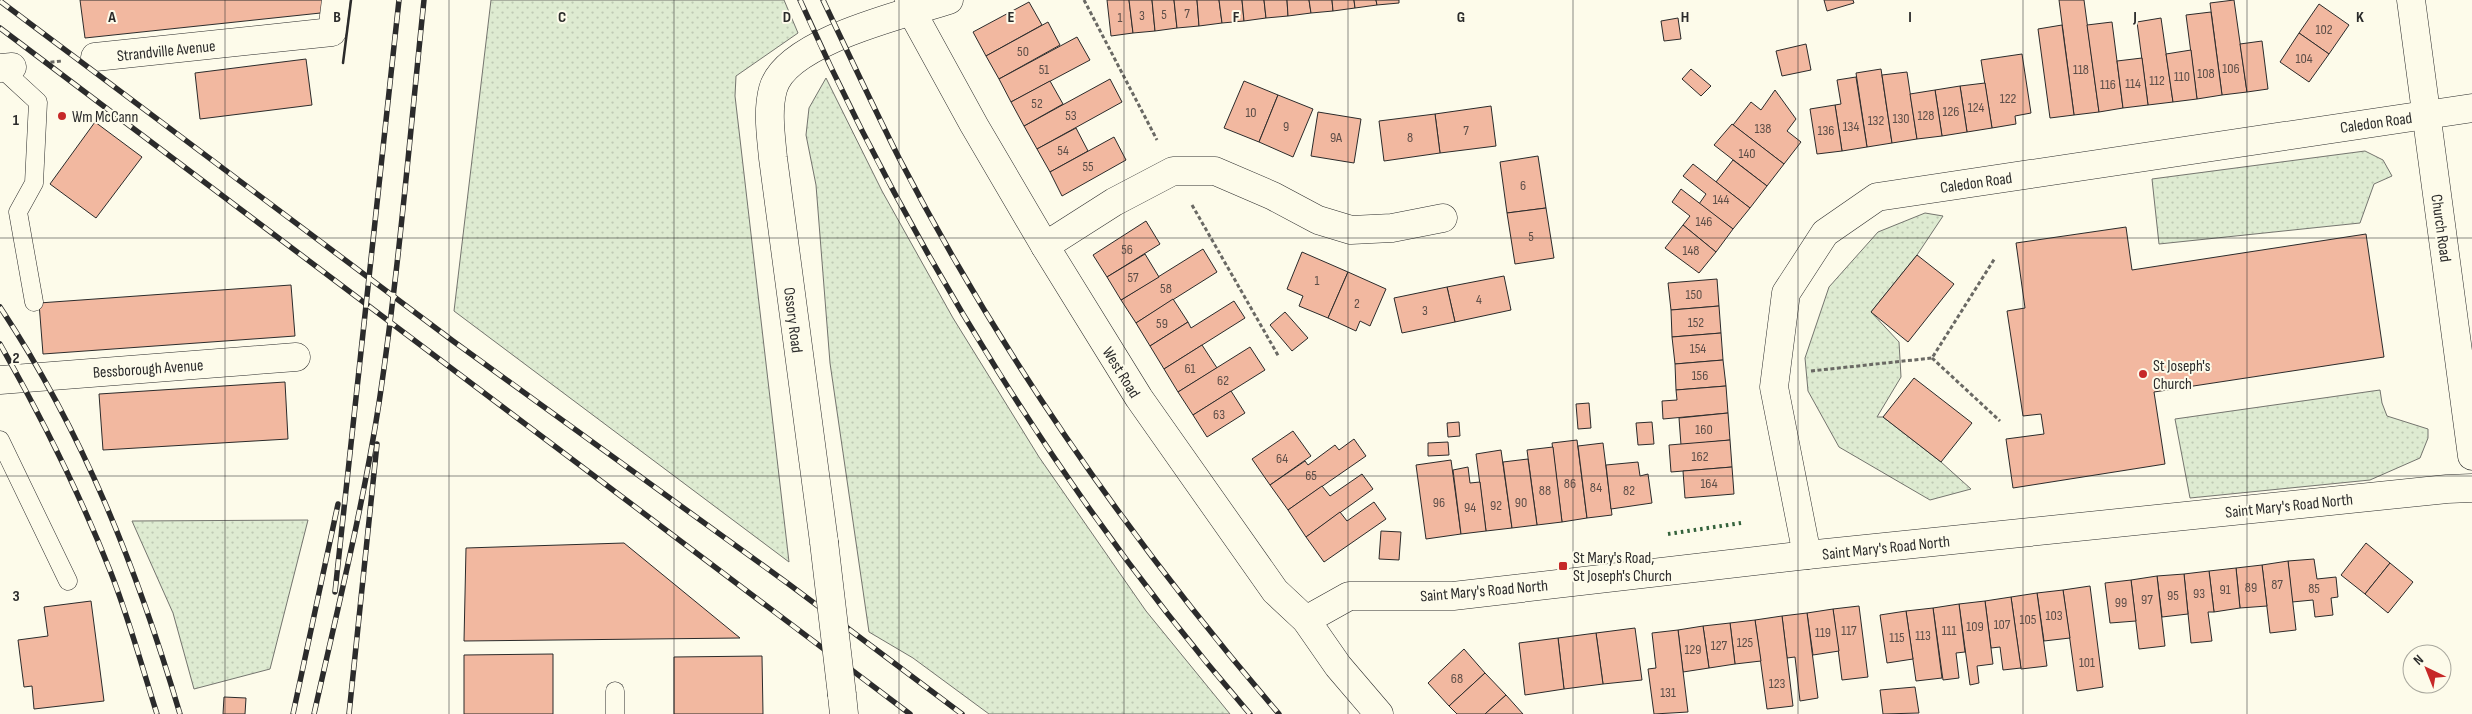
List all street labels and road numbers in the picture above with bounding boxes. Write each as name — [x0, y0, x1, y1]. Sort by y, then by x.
street label: Strandville Avenue — [116, 37, 216, 66]
street label: Caledon Road — [2339, 109, 2413, 138]
street label: Caledon Road — [1939, 169, 2013, 198]
street label: Church Road — [2426, 193, 2455, 263]
street label: Ossory Road — [779, 286, 806, 354]
street label: West Road — [1098, 344, 1144, 402]
street label: Bessborough Avenue — [92, 356, 204, 383]
street label: Saint Mary's Road North — [2224, 490, 2354, 523]
street label: Saint Mary's Road North — [1821, 532, 1951, 565]
street label: Saint Mary's Road North — [1419, 576, 1549, 607]

